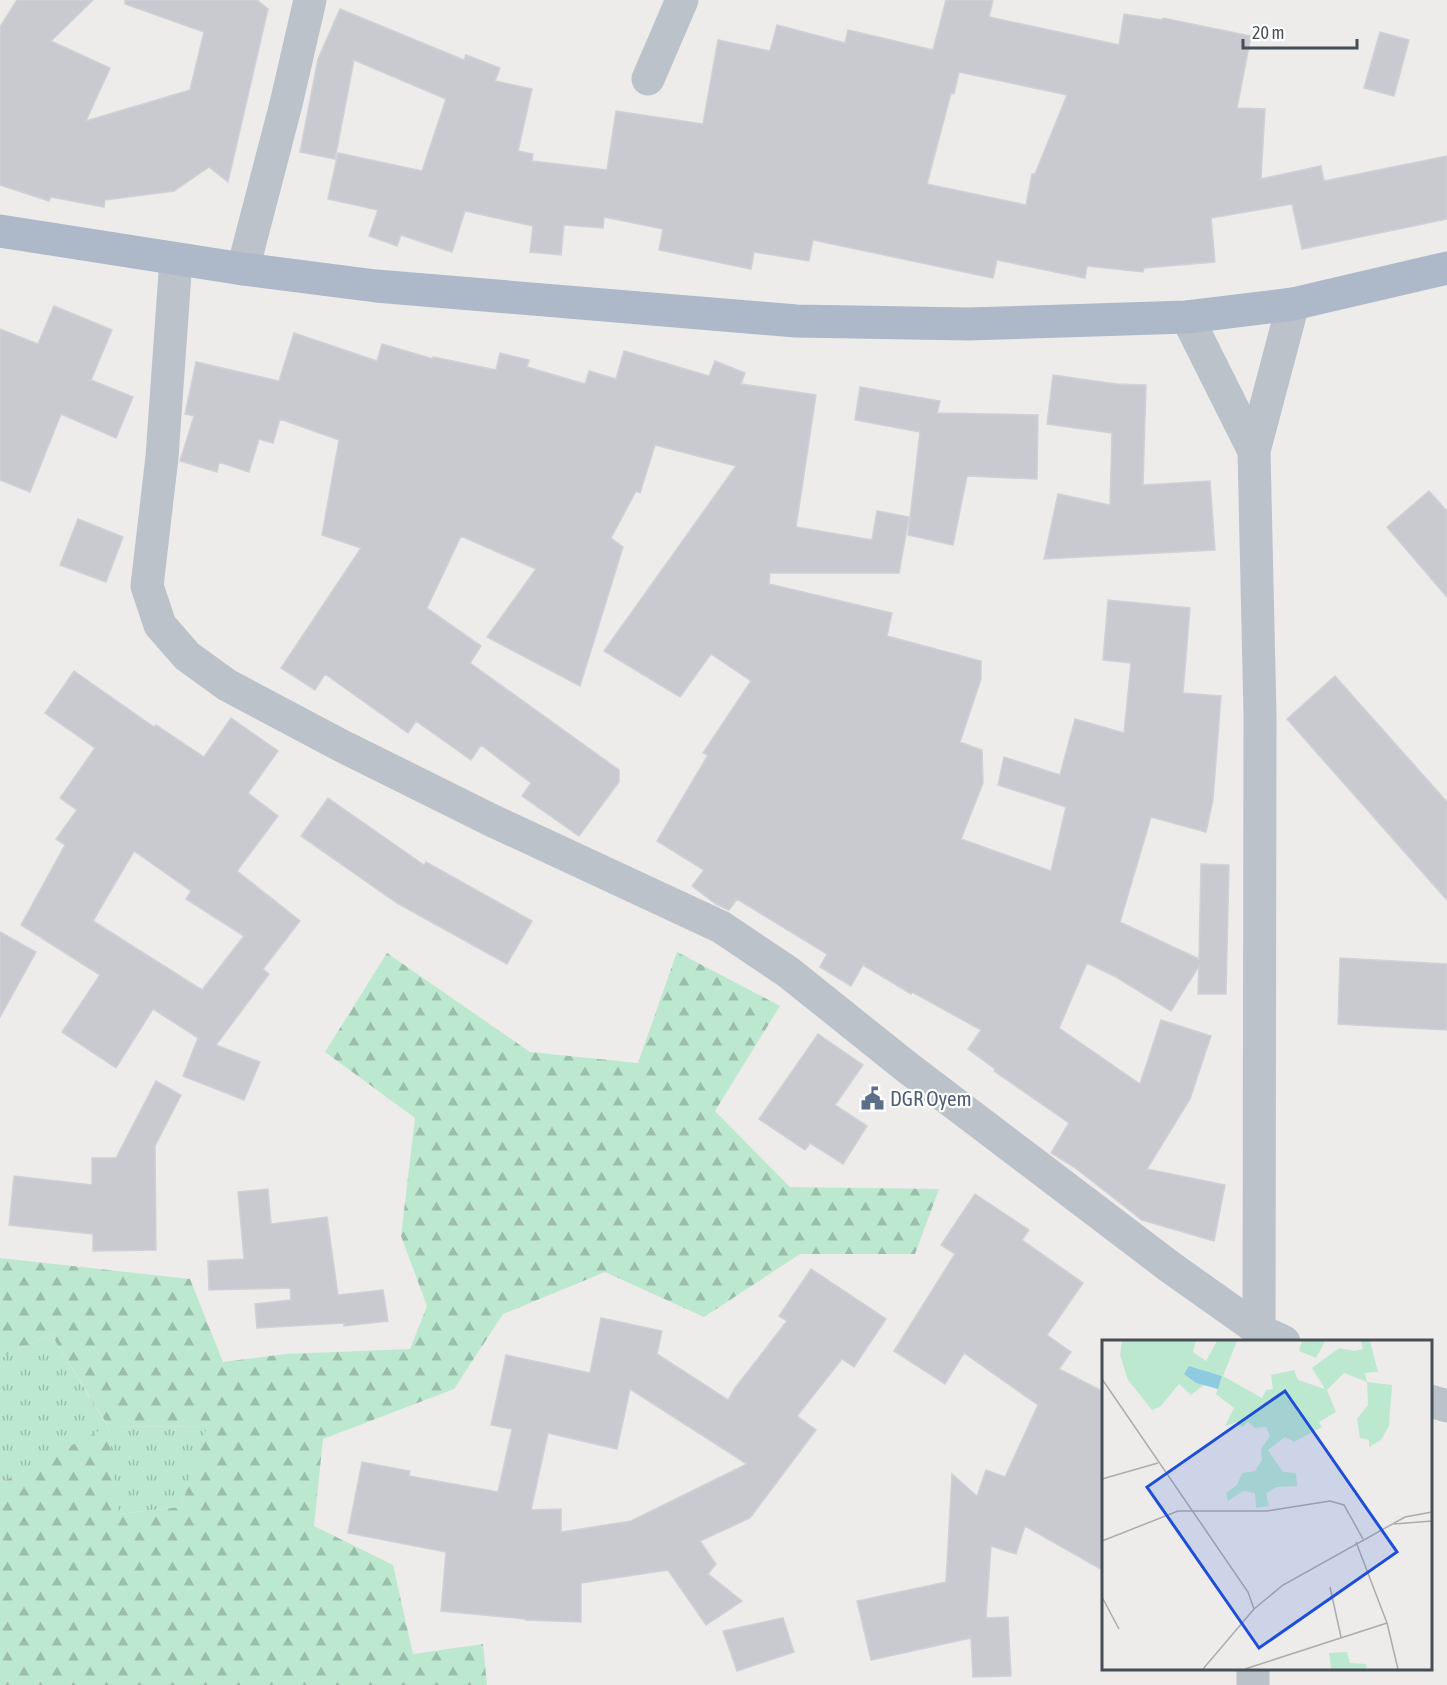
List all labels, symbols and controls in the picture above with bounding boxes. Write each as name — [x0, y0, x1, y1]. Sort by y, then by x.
scale bar — [1243, 12, 1357, 50]
text: 20 m — [1252, 22, 1284, 43]
public building icon: DGR Oyem — [859, 1086, 885, 1112]
place label: DGR Oyem — [890, 1086, 972, 1110]
inset map — [1102, 1340, 1432, 1670]

